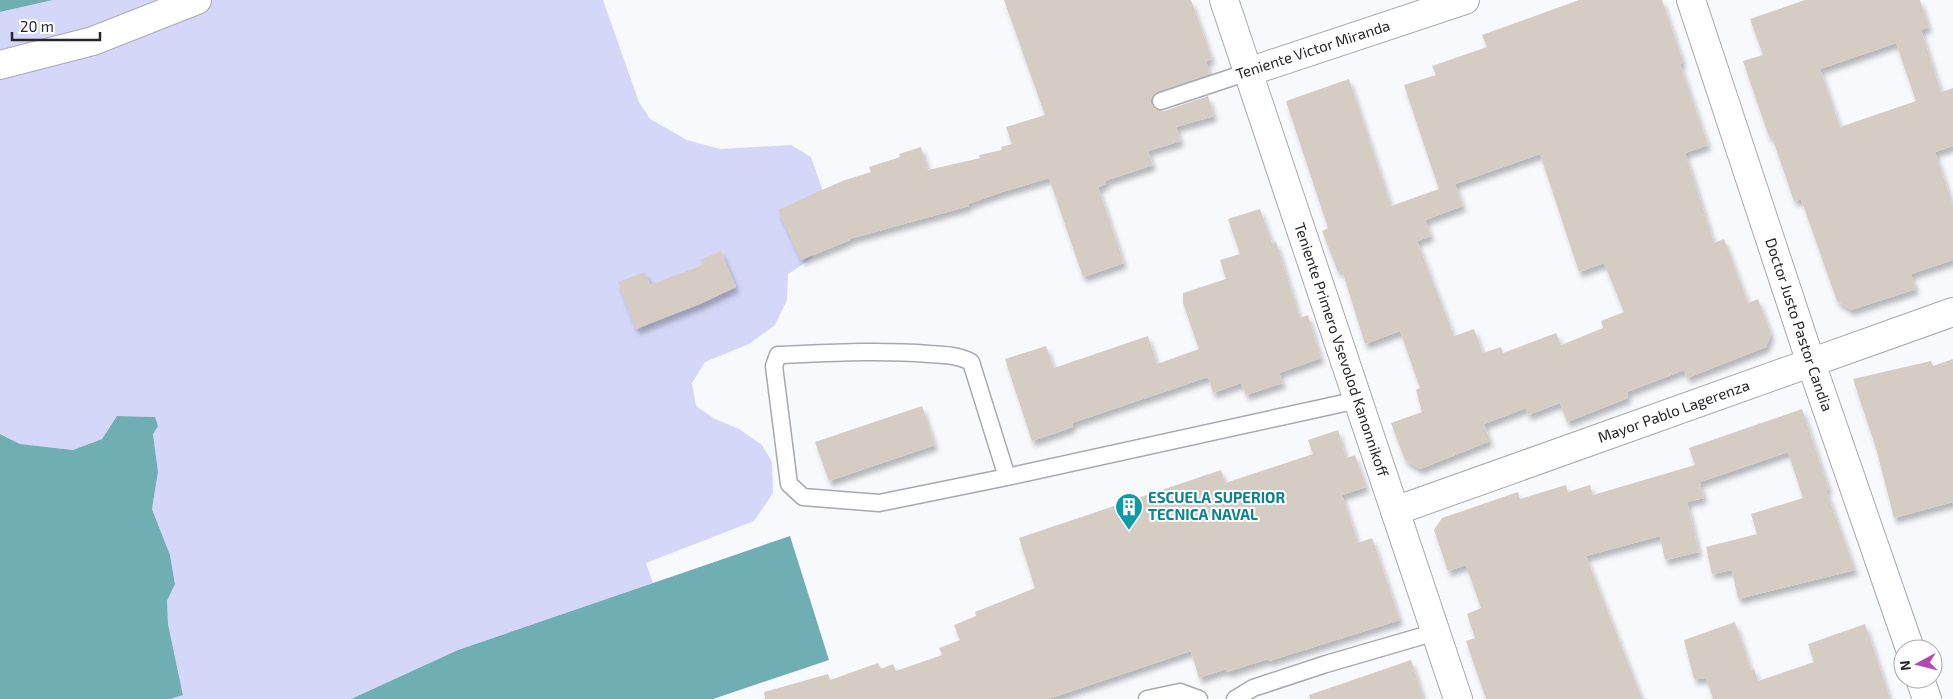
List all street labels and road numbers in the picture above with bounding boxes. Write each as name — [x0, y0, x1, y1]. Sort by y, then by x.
street label: Teniente Victor Miranda — [1233, 16, 1392, 83]
street label: Teniente Primero Vsevolod Kanonnikoff — [1291, 220, 1393, 479]
street label: Doctor Justo Pastor Candia — [1762, 235, 1837, 413]
street label: Mayor Pablo Lagerenza — [1595, 375, 1752, 446]

